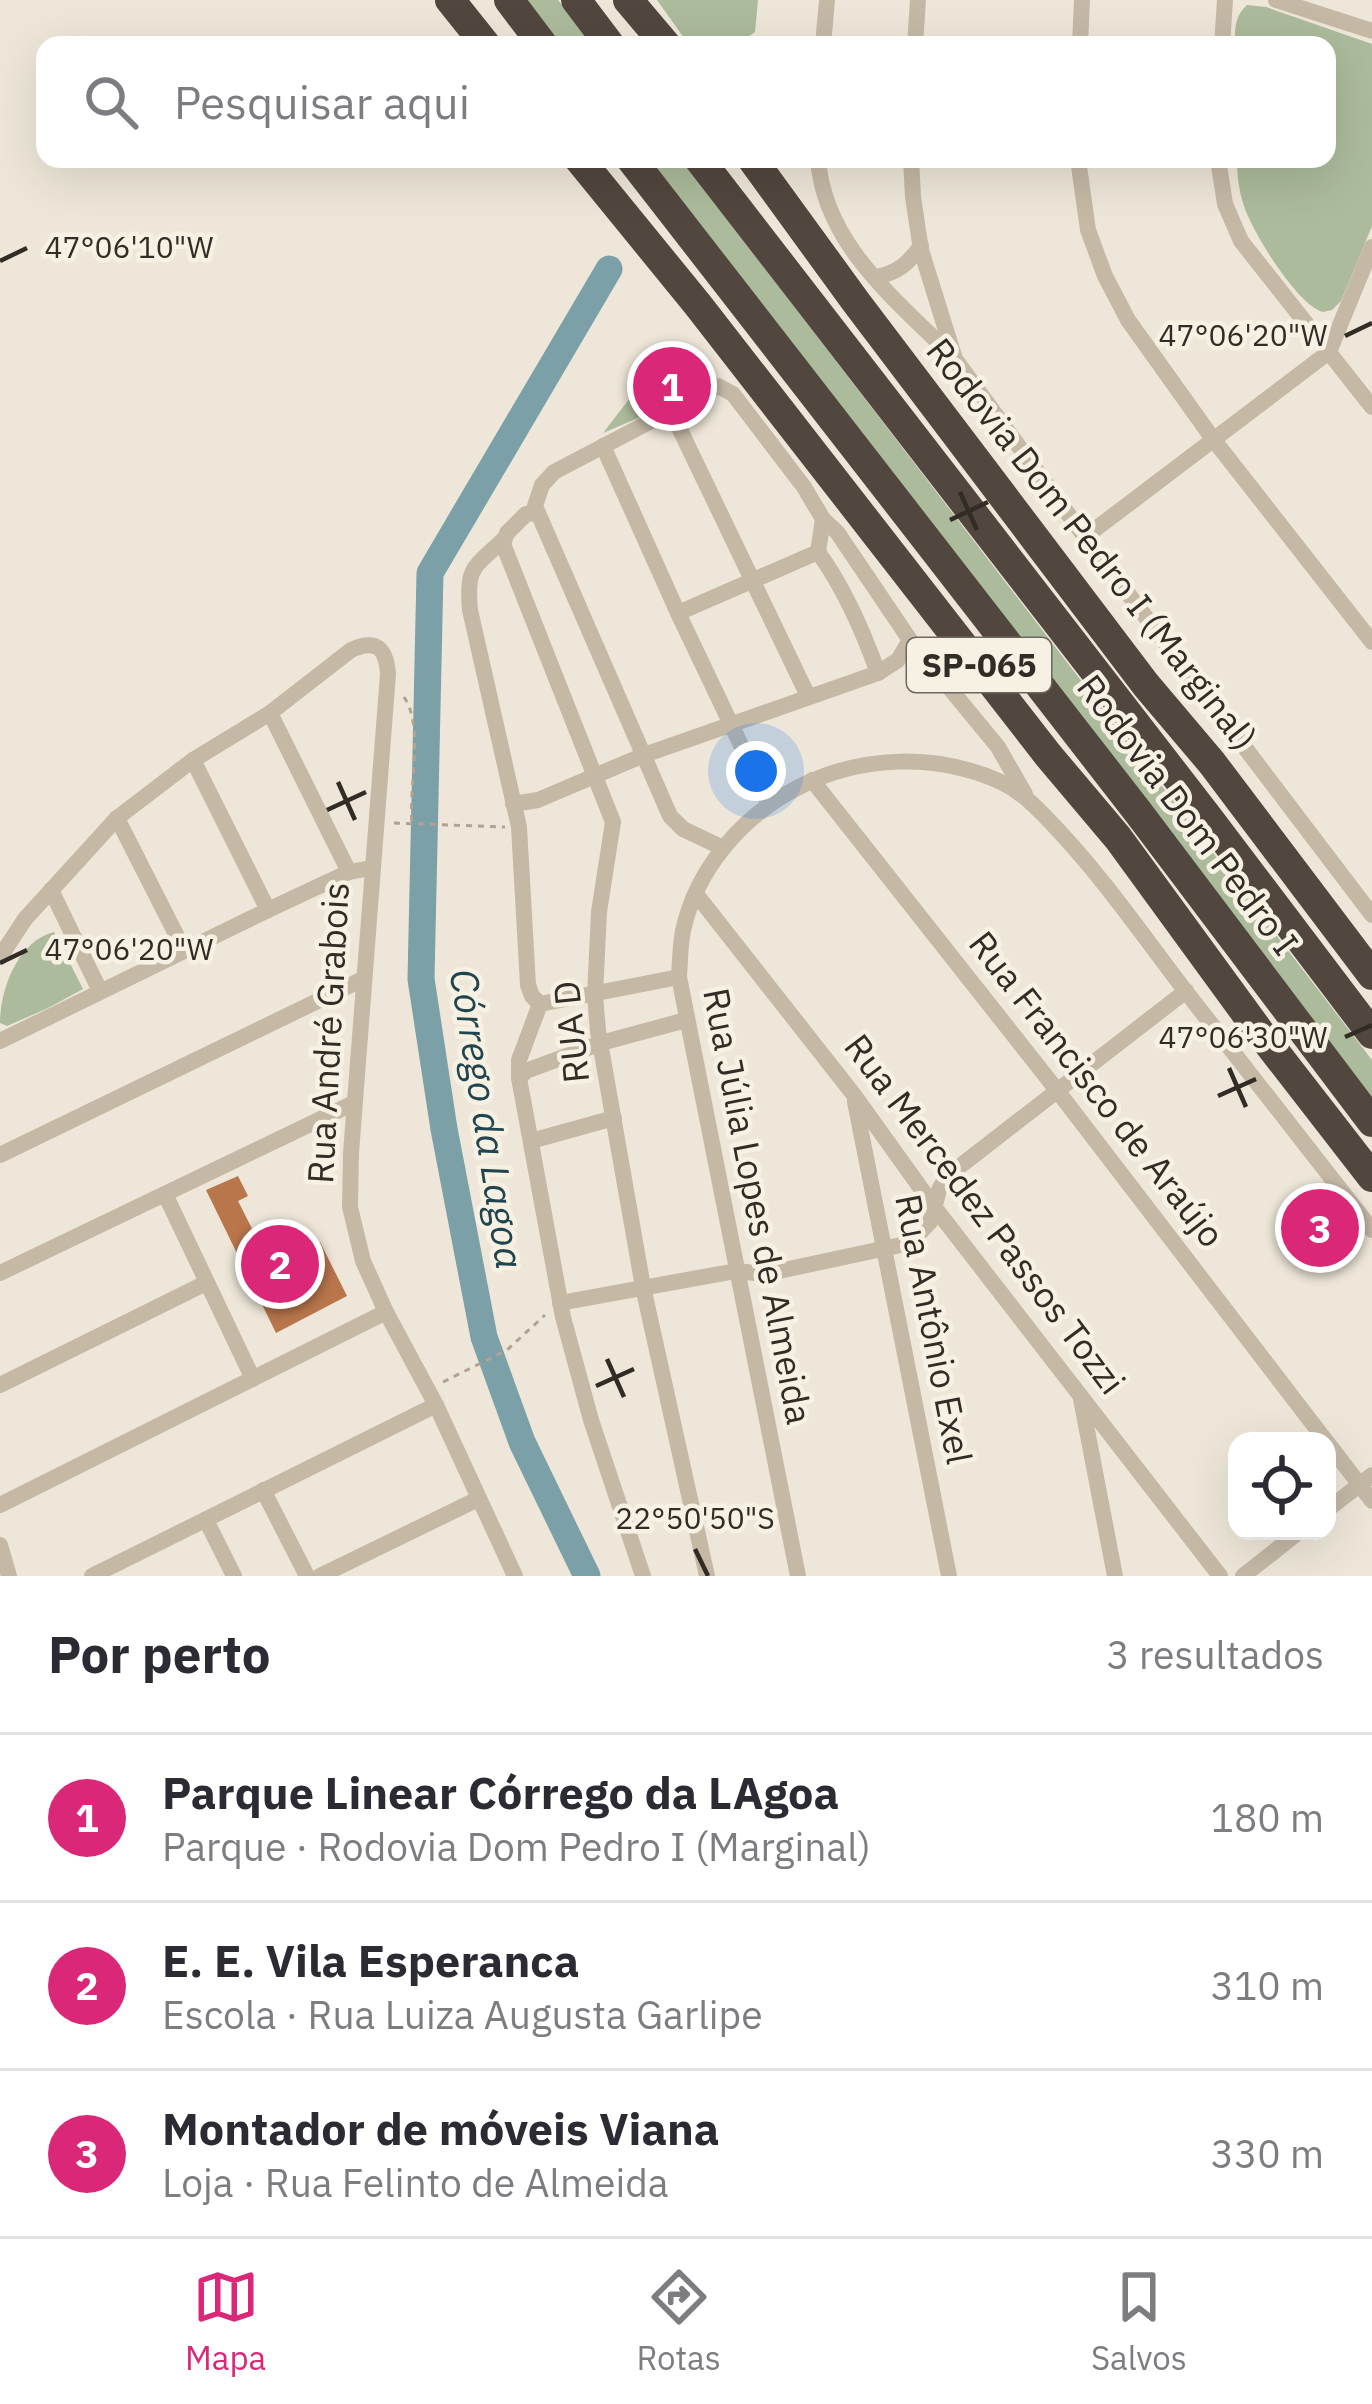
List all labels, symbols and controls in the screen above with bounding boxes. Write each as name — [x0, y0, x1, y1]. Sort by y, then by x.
search box — [36, 36, 1336, 168]
icon: search — [78, 69, 144, 135]
text: Pesquisar aqui — [174, 73, 470, 131]
text: 47°06'10"W — [44, 227, 214, 266]
text: 47°06'20"W — [1158, 315, 1328, 354]
street label: Rodovia Dom Pedro I (Marginal) — [917, 328, 1268, 759]
pin: 1 — [633, 341, 711, 431]
road number: SP-065 — [907, 638, 1051, 692]
street label: Rodovia Dom Pedro I — [1067, 665, 1309, 965]
your location — [726, 741, 786, 801]
street label: Rua André Grabois — [296, 881, 359, 1185]
street label: Rua Francisco de Araújo — [959, 921, 1236, 1256]
text: 47°06'20"W — [44, 929, 214, 968]
water label: Córrego da Lagoa — [439, 965, 536, 1273]
street label: RUA D — [542, 979, 599, 1085]
street label: Rua Júlia Lopes de Almeida — [693, 984, 824, 1428]
text: 47°06'30"W — [1158, 1017, 1328, 1056]
street label: Rua Mercedez Passos Tozzi — [835, 1024, 1136, 1403]
pin: 3 — [1281, 1183, 1359, 1273]
street label: Rua Antônio Exel — [885, 1190, 984, 1468]
pin: 2 — [241, 1219, 319, 1309]
map controls — [1228, 1432, 1336, 1540]
button: locate — [1228, 1432, 1336, 1540]
text: 22°50'50"S — [615, 1498, 775, 1537]
text: Por perto — [48, 1621, 270, 1687]
text: 3 resultados — [1106, 1629, 1324, 1680]
text: Parque Linear Córrego da LAgoa — [162, 1763, 839, 1821]
text: 1 — [75, 1792, 99, 1843]
text: 180 m — [1211, 1792, 1324, 1843]
text: Parque · Rodovia Dom Pedro I (Marginal) — [162, 1821, 871, 1872]
text: E. E. Vila Esperanca — [162, 1931, 579, 1989]
text: 2 — [75, 1960, 99, 2011]
text: 310 m — [1211, 1960, 1324, 2011]
text: Escola · Rua Luiza Augusta Garlipe — [162, 1989, 763, 2040]
text: Montador de móveis Viana — [162, 2099, 719, 2157]
text: 3 — [75, 2128, 99, 2179]
text: 330 m — [1211, 2128, 1324, 2179]
text: Loja · Rua Felinto de Almeida — [162, 2157, 669, 2208]
tab: Mapa — [185, 2264, 266, 2379]
tab: Rotas — [636, 2264, 721, 2379]
tab: Salvos — [1091, 2264, 1187, 2379]

